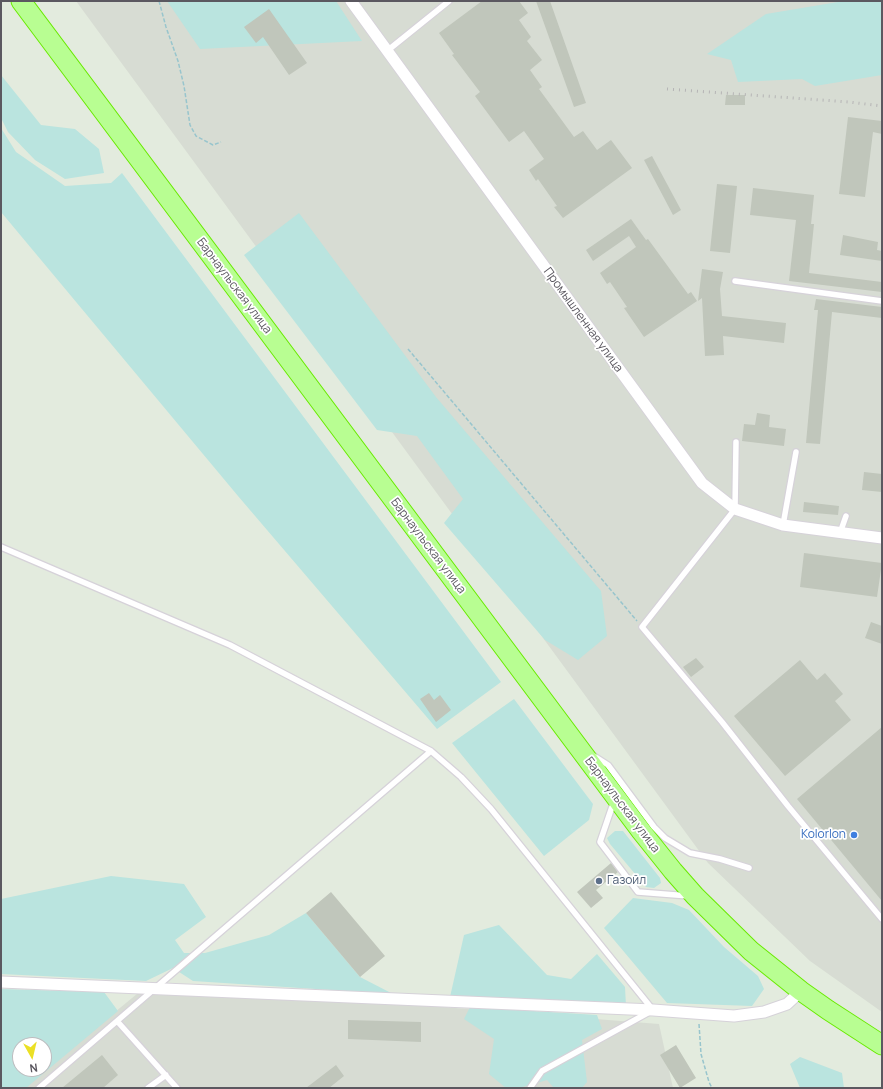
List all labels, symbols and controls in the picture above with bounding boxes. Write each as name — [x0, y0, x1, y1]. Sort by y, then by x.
street label: Барнаульская улица — [193, 235, 275, 337]
street label: Промышленная улица — [540, 265, 626, 375]
street label: Барнаульская улица — [387, 495, 469, 597]
street label: Барнаульская улица — [581, 754, 663, 856]
place label: Kolorlon — [801, 828, 846, 842]
marker: Kolorlon — [849, 830, 859, 840]
place label: Газойл — [607, 874, 646, 888]
marker: Газойл — [594, 876, 604, 886]
north arrow — [12, 1037, 52, 1077]
text: N — [29, 1060, 39, 1076]

